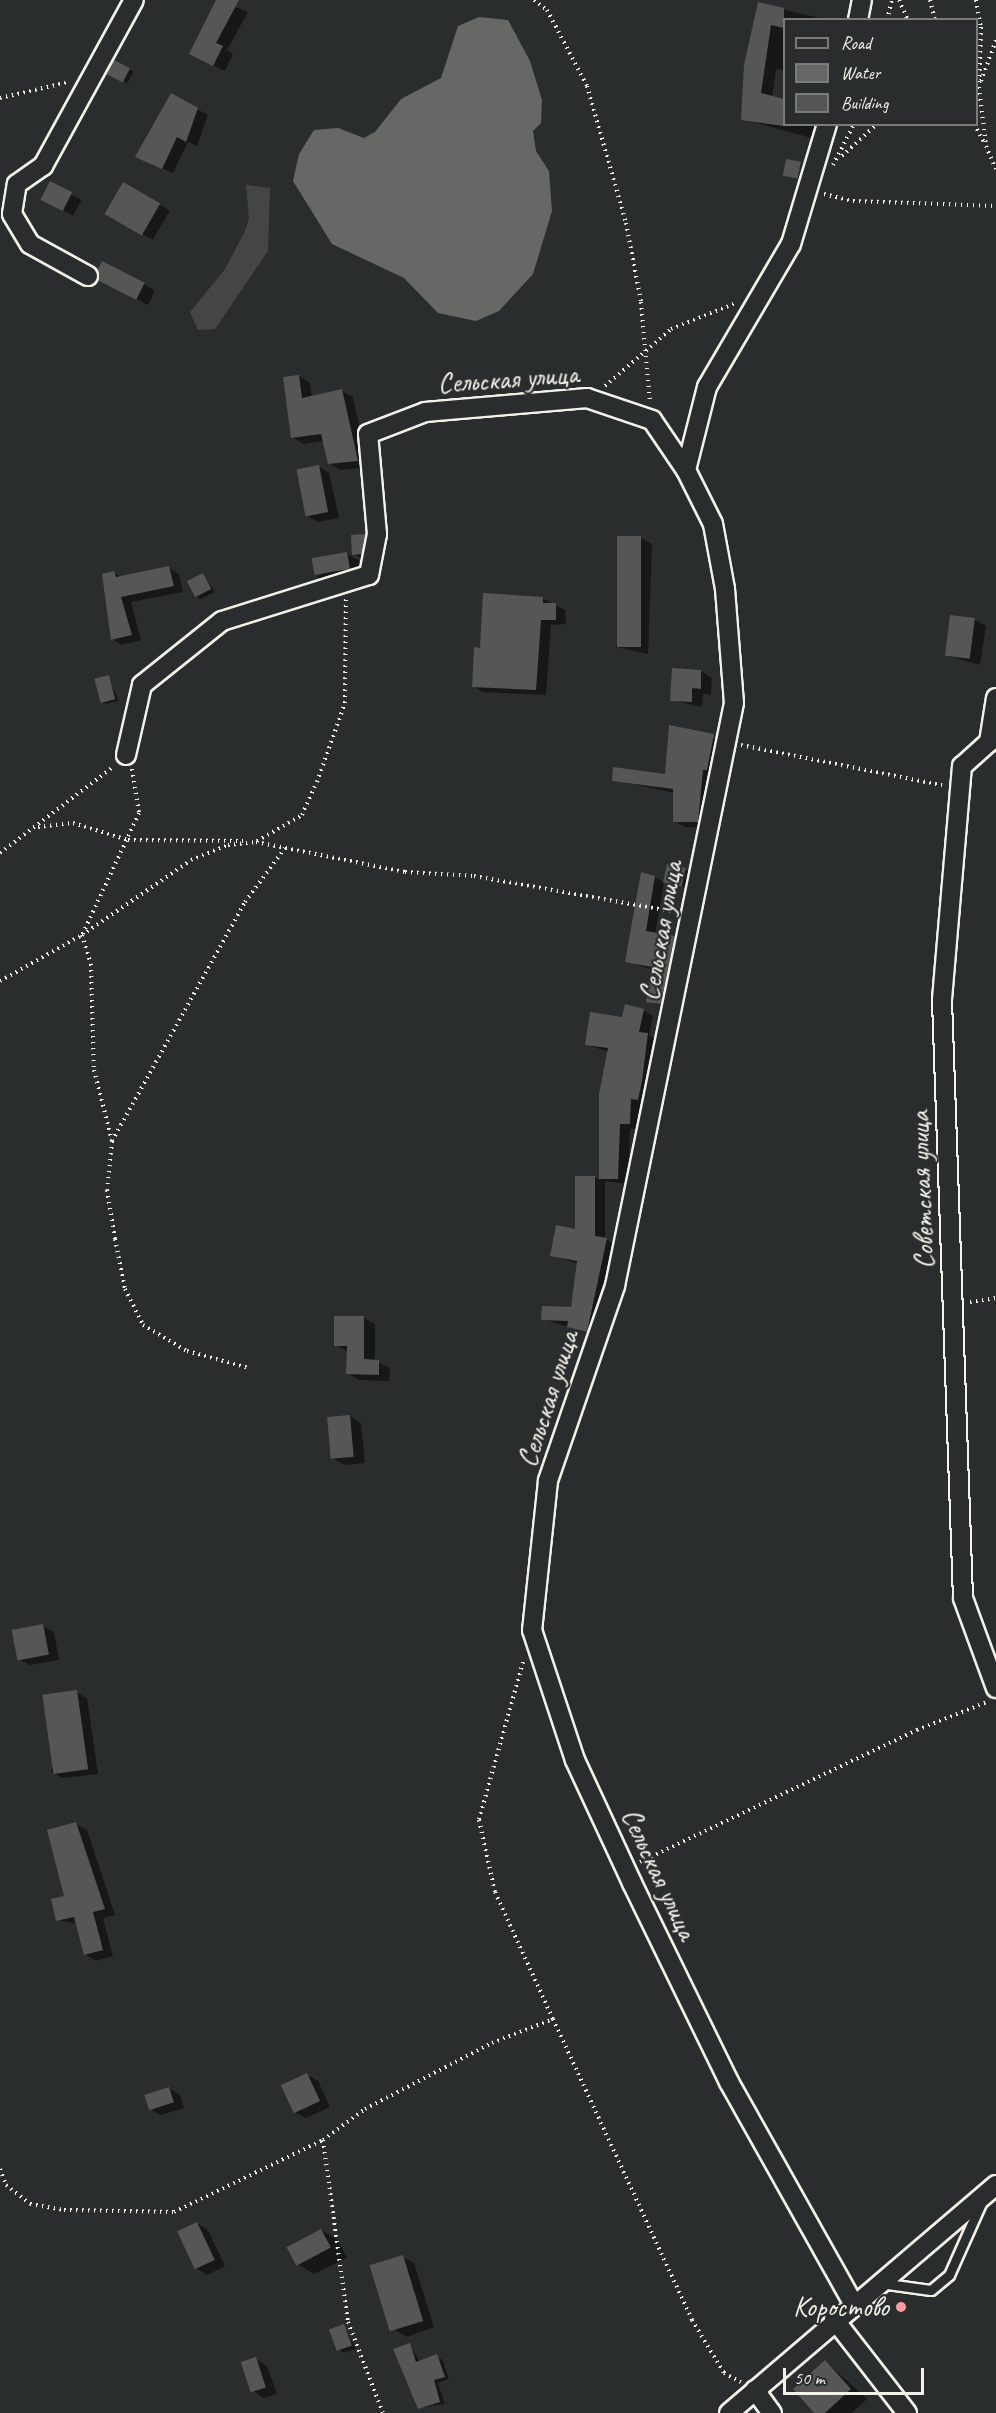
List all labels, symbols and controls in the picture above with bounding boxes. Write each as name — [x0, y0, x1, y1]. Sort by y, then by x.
legend — [783, 18, 978, 126]
text: Road — [841, 32, 871, 54]
text: Water — [841, 62, 880, 84]
text: Building — [841, 92, 888, 114]
street label: Сельская улица — [436, 357, 580, 401]
street label: Сельская улица — [632, 858, 690, 1004]
street label: Советская улица — [902, 1109, 942, 1271]
street label: Сельская улица — [510, 1326, 586, 1472]
street label: Сельская улица — [614, 1803, 704, 1945]
place label: Коростово — [793, 2290, 889, 2324]
marker: Коростово — [894, 2300, 908, 2314]
scale bar — [786, 2356, 927, 2394]
text: 50 m — [794, 2367, 825, 2389]

